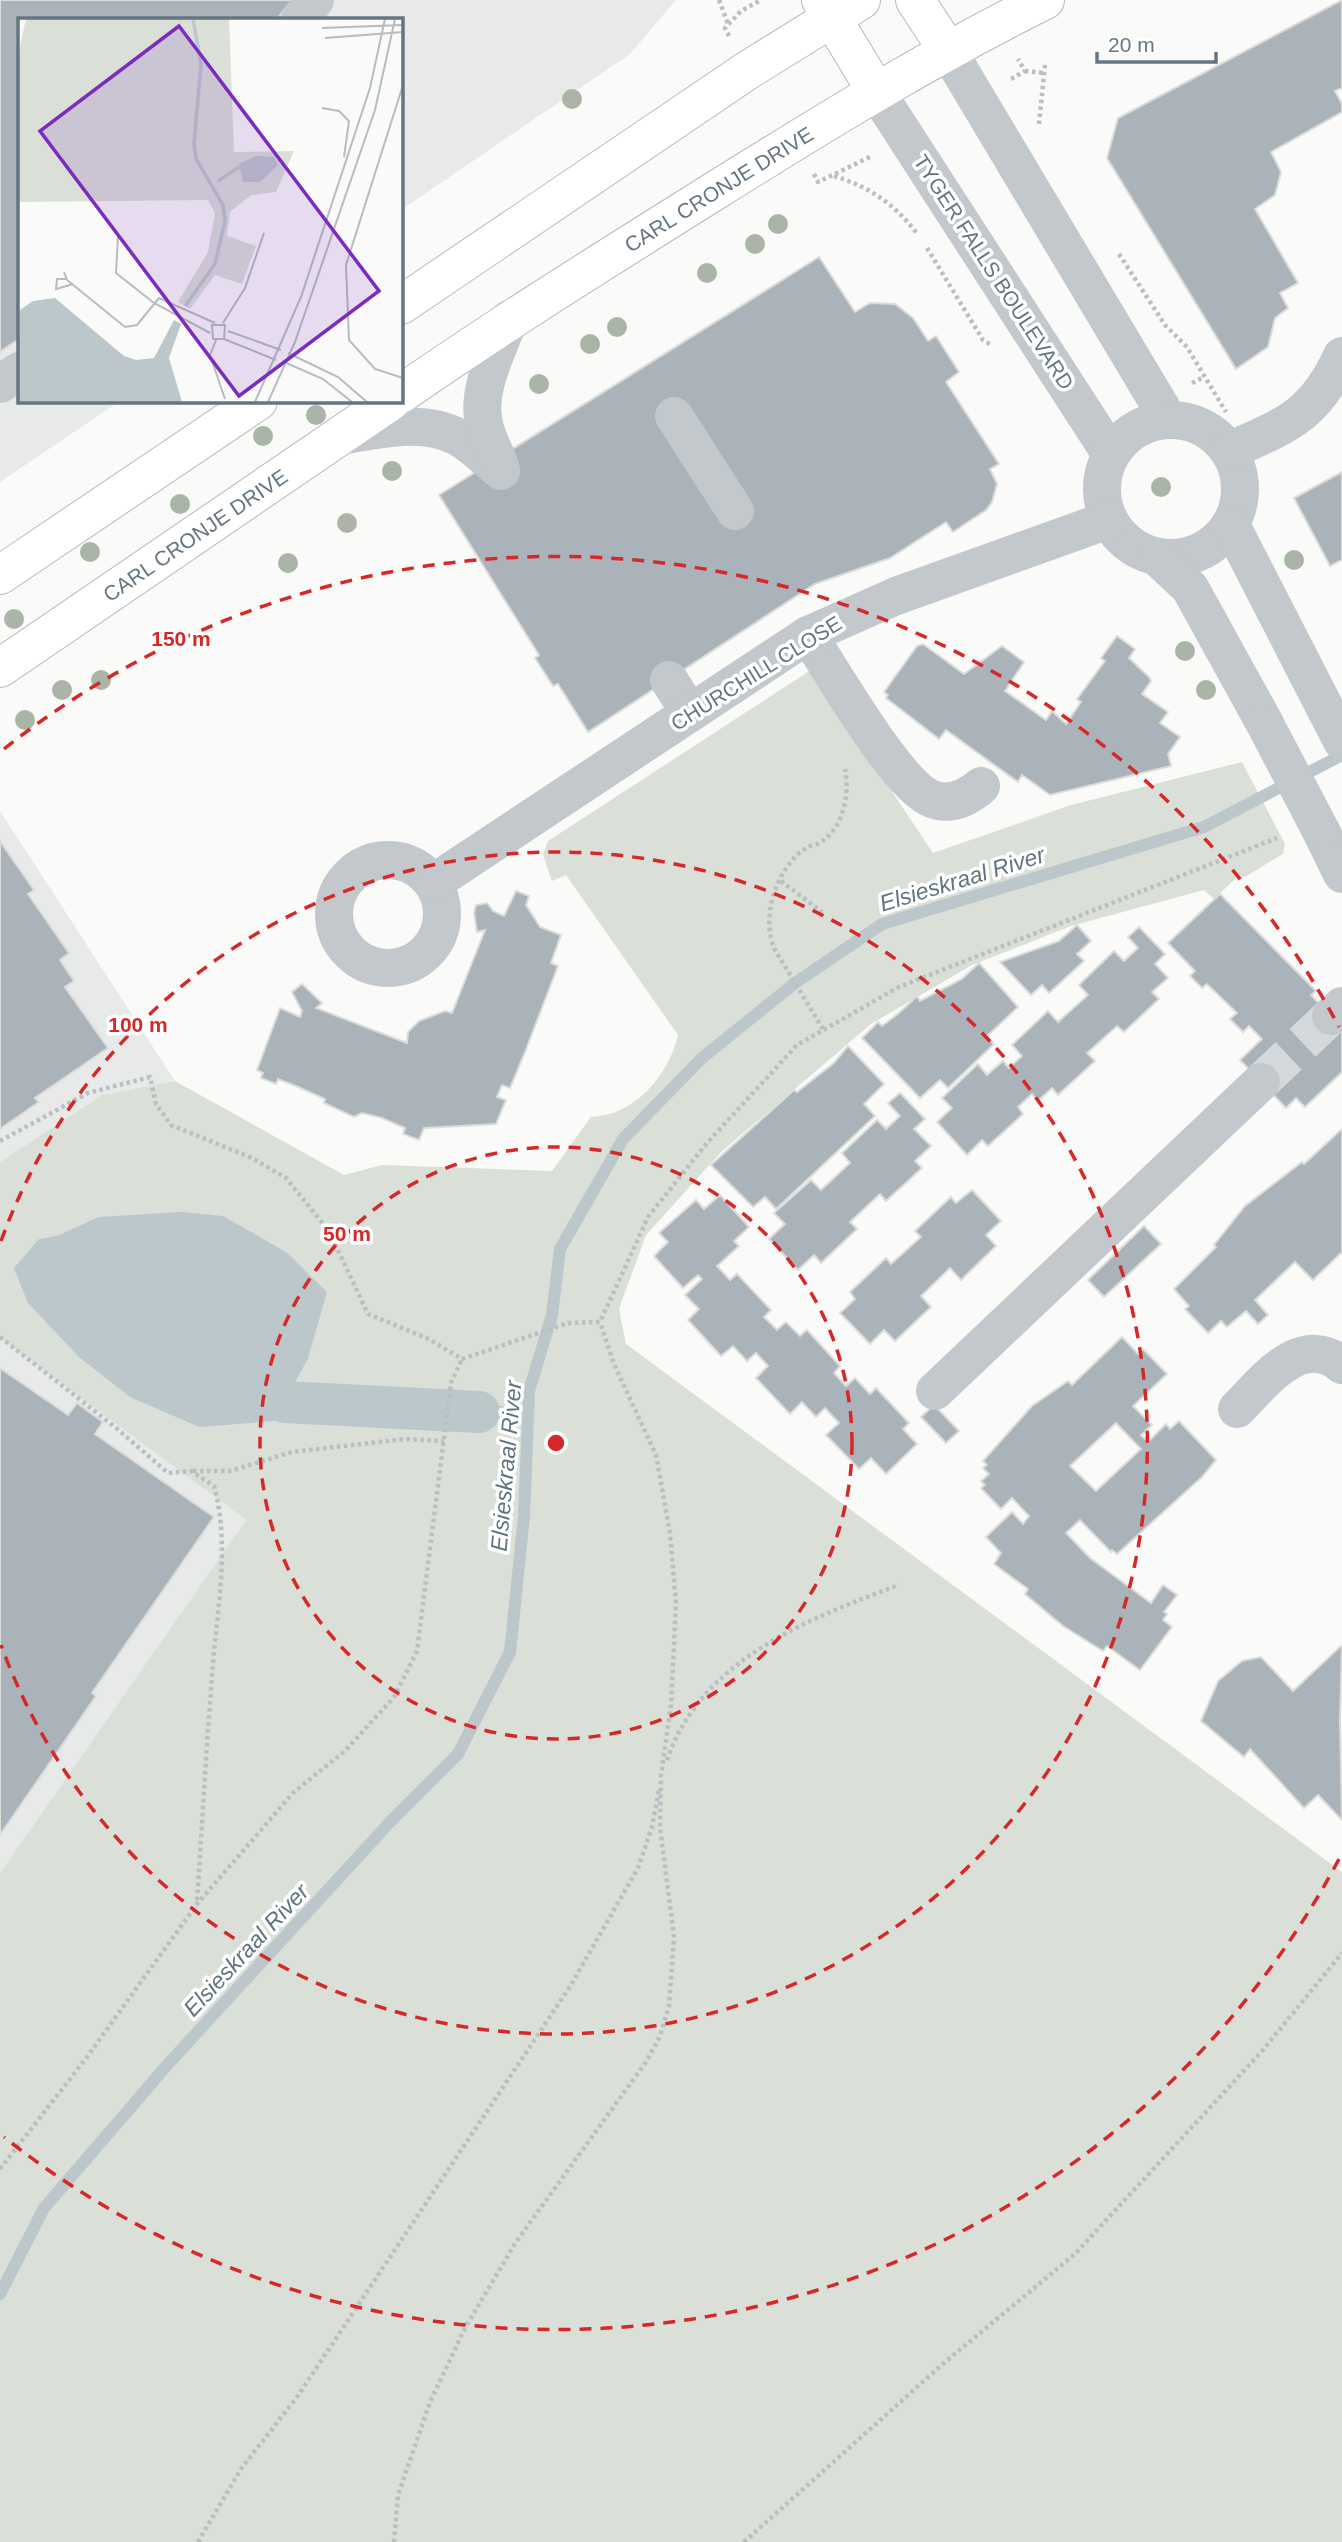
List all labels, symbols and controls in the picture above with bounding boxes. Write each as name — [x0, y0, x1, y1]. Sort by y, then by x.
inset map — [18, 18, 402, 402]
scale bar — [1097, 21, 1216, 65]
text: 20 m — [1108, 33, 1155, 56]
street label: CARL CRONJE DRIVE — [620, 122, 817, 256]
street label: TYGER FALLS BOULEVARD — [909, 150, 1079, 394]
street label: CARL CRONJE DRIVE — [99, 464, 291, 606]
street label: CHURCHILL CLOSE — [667, 611, 845, 735]
text: 150 m — [151, 627, 211, 650]
water label: Elsieskraal River — [876, 841, 1049, 916]
text: 100 m — [108, 1013, 168, 1036]
text: 50 m — [323, 1222, 371, 1245]
water label: Elsieskraal River — [486, 1378, 527, 1552]
centre of rings — [544, 1431, 568, 1455]
water label: Elsieskraal River — [178, 1878, 315, 2021]

